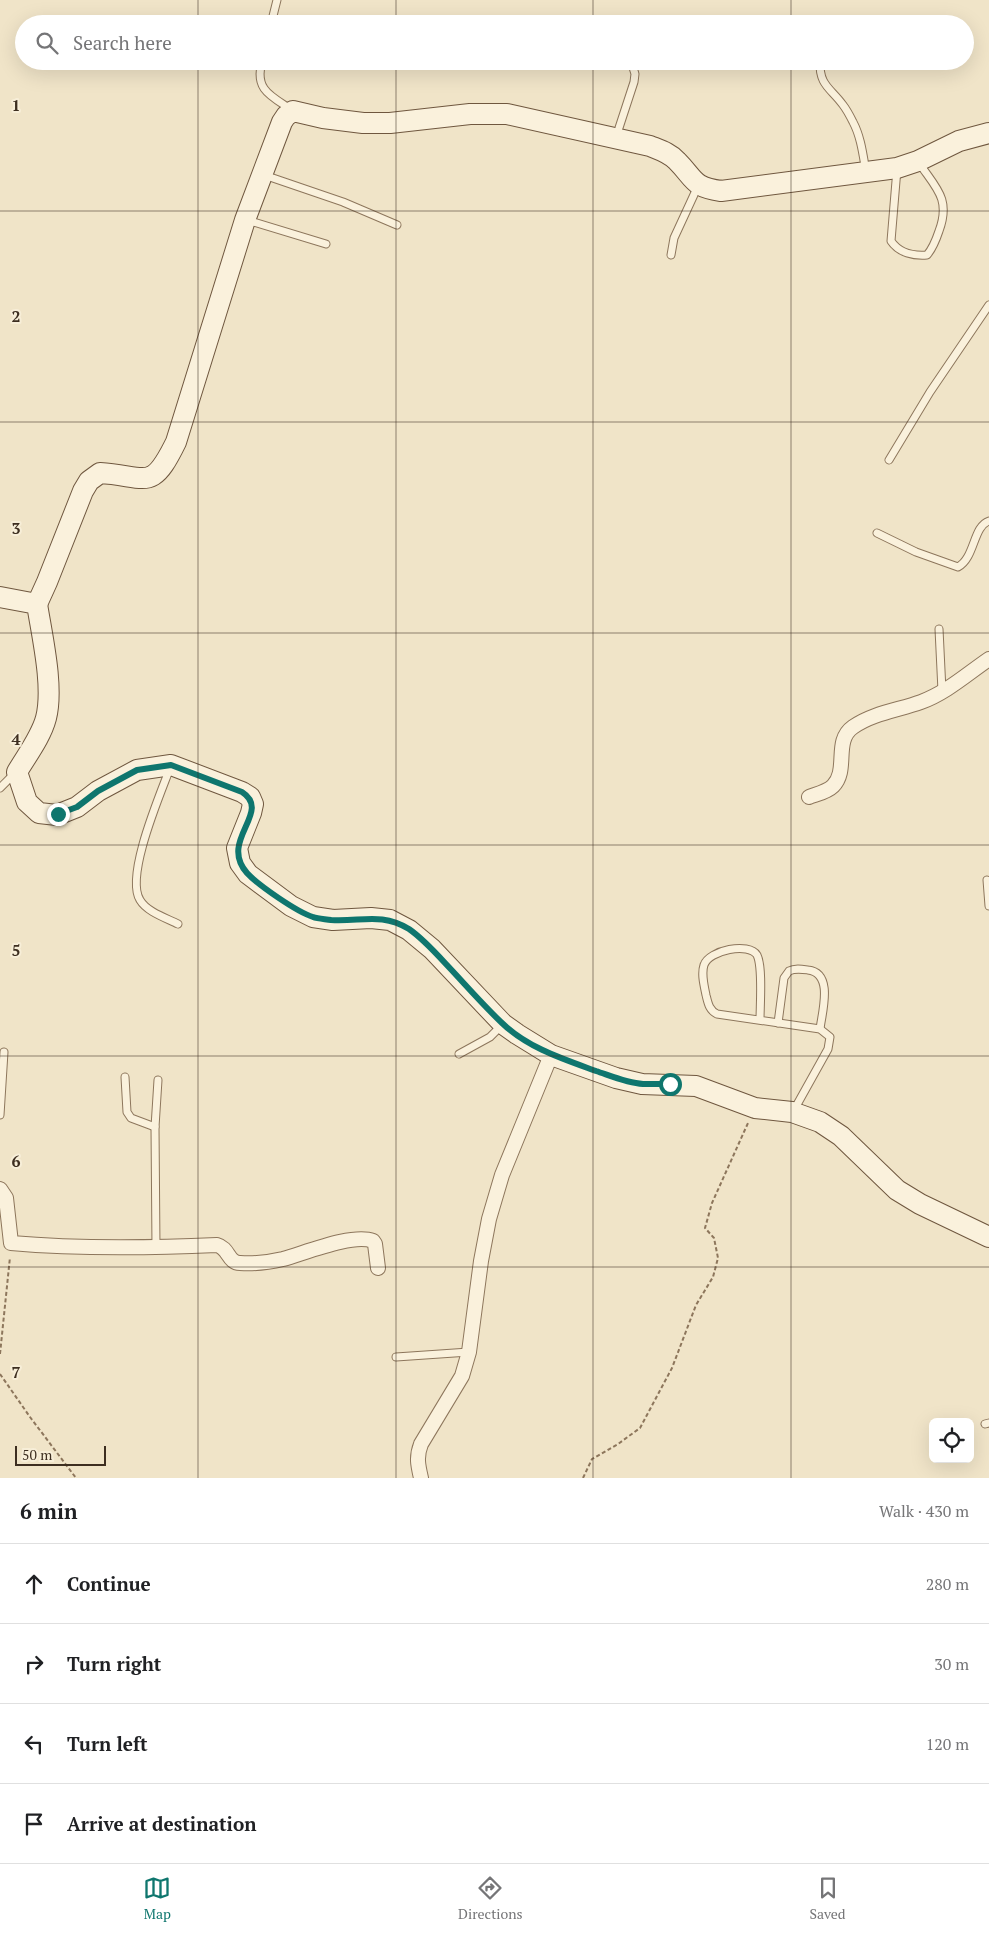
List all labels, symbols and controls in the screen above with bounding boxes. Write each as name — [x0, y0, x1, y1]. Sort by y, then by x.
search box — [15, 15, 974, 70]
icon: search — [33, 29, 61, 57]
text: Search here — [73, 30, 172, 55]
text: 1 — [11, 94, 21, 116]
text: 2 — [11, 305, 21, 327]
text: 3 — [11, 517, 21, 539]
text: 4 — [11, 728, 21, 750]
route end — [47, 803, 70, 826]
text: 5 — [11, 939, 21, 961]
route start — [659, 1073, 682, 1096]
text: 6 — [11, 1150, 21, 1172]
text: 7 — [11, 1361, 21, 1383]
map controls — [929, 1418, 974, 1463]
button: locate — [929, 1418, 974, 1463]
scale bar — [15, 1443, 106, 1466]
text: 50 m — [22, 1445, 52, 1464]
text: 6 min — [20, 1497, 77, 1525]
text: Walk · 430 m — [879, 1500, 969, 1522]
icon: ahead — [20, 1570, 48, 1598]
text: Continue — [67, 1571, 151, 1596]
text: 280 m — [926, 1573, 969, 1595]
icon: right — [20, 1650, 48, 1678]
text: Turn right — [67, 1651, 161, 1676]
text: 30 m — [934, 1653, 969, 1675]
icon: left — [20, 1730, 48, 1758]
text: Turn left — [67, 1731, 148, 1756]
text: 120 m — [926, 1733, 969, 1755]
icon: arrive — [20, 1810, 48, 1838]
text: Arrive at destination — [67, 1811, 256, 1836]
tab: Map — [143, 1874, 171, 1923]
tab: Directions — [458, 1874, 523, 1923]
tab: Saved — [809, 1874, 846, 1923]

